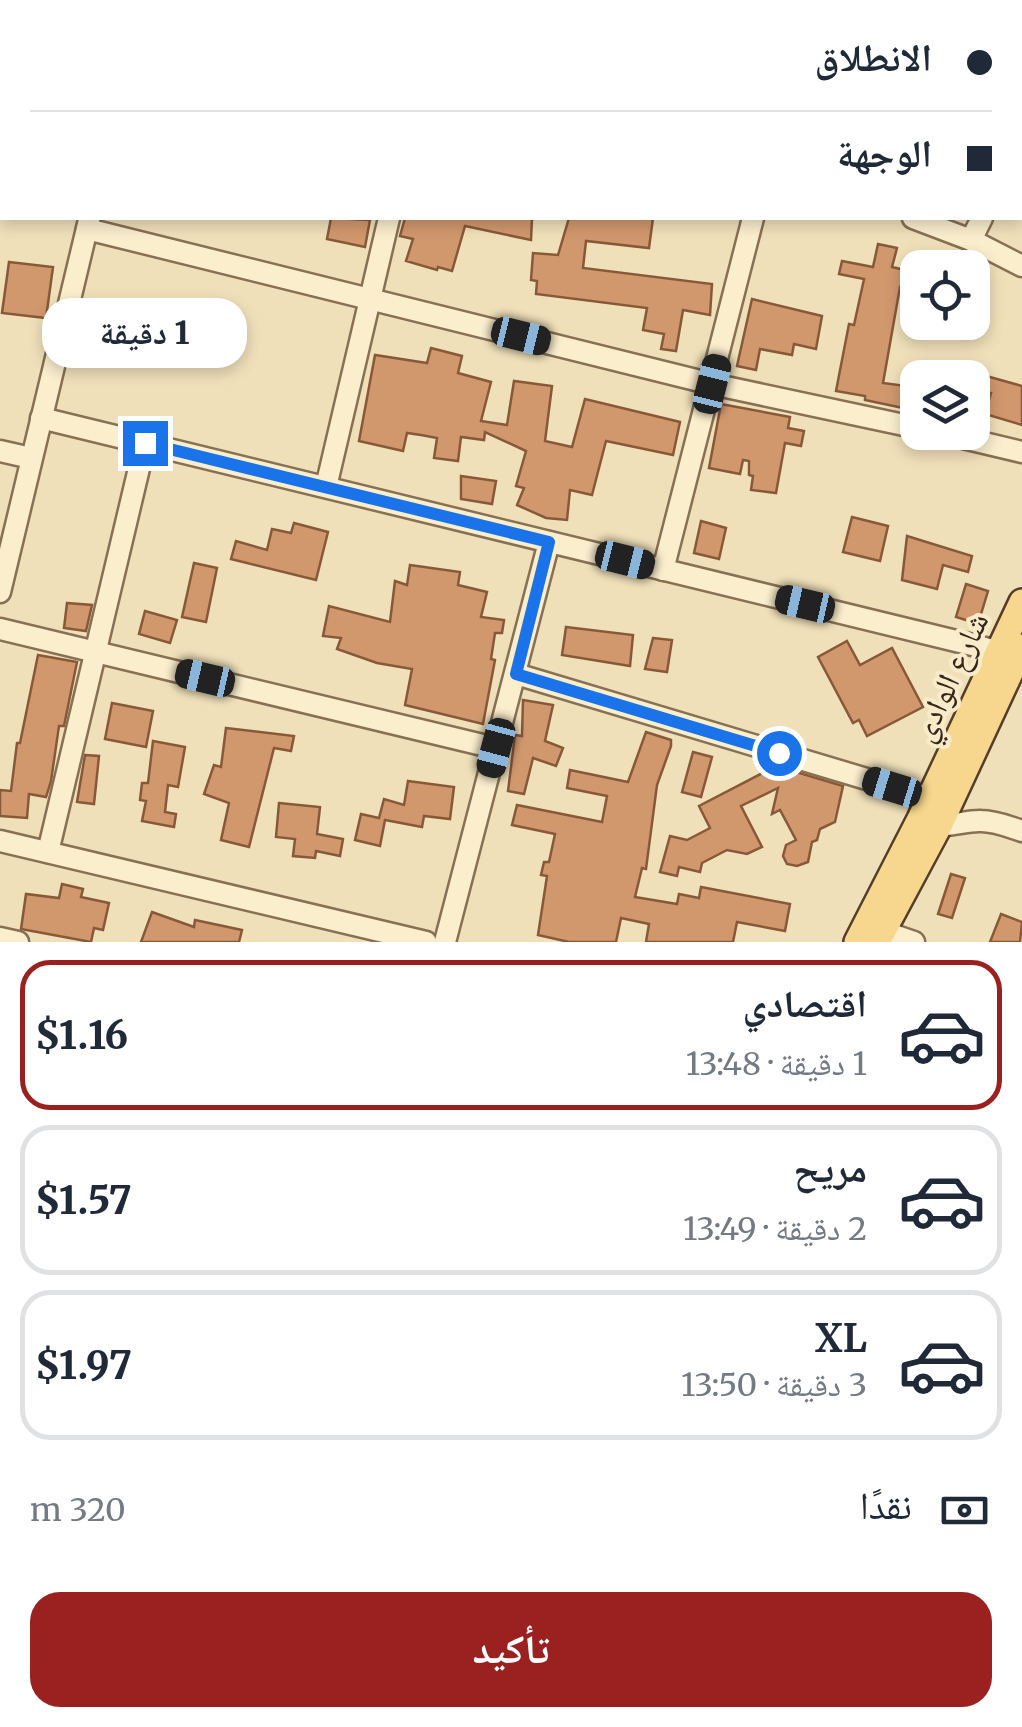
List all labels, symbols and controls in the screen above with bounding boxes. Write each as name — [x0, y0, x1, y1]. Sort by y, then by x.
text: الانطلاق — [814, 34, 932, 81]
text: الوجهة — [837, 130, 932, 177]
map controls — [900, 250, 990, 450]
button: locate — [900, 250, 990, 340]
callout: 1 دقيقة — [42, 298, 248, 368]
text: 1 دقيقة — [100, 313, 189, 353]
car — [488, 314, 554, 358]
car — [690, 351, 734, 417]
button: layers — [900, 360, 990, 450]
route end — [123, 421, 168, 466]
car — [592, 538, 658, 582]
car — [772, 583, 838, 625]
street label: شارع الوادي — [903, 606, 1002, 750]
car — [172, 657, 238, 699]
car — [474, 715, 518, 781]
route start — [757, 731, 802, 776]
car — [859, 764, 925, 810]
text: اقتصادي — [743, 980, 867, 1027]
icon: car — [897, 990, 987, 1080]
text: $1.16 — [35, 1012, 128, 1059]
text: 1 دقيقة · 13:48 — [686, 1044, 867, 1084]
text: مريح — [793, 1145, 867, 1192]
icon: car — [897, 1155, 987, 1245]
text: $1.57 — [35, 1177, 132, 1224]
text: 2 دقيقة · 13:49 — [683, 1209, 867, 1249]
text: XL — [815, 1315, 867, 1362]
icon: car — [897, 1320, 987, 1410]
text: $1.97 — [35, 1342, 132, 1389]
text: 3 دقيقة · 13:50 — [681, 1365, 867, 1405]
text: نقدًا — [860, 1482, 912, 1529]
icon: cash — [937, 1483, 992, 1538]
text: 320 m — [30, 1490, 126, 1530]
button: تأكيد — [30, 1592, 992, 1707]

